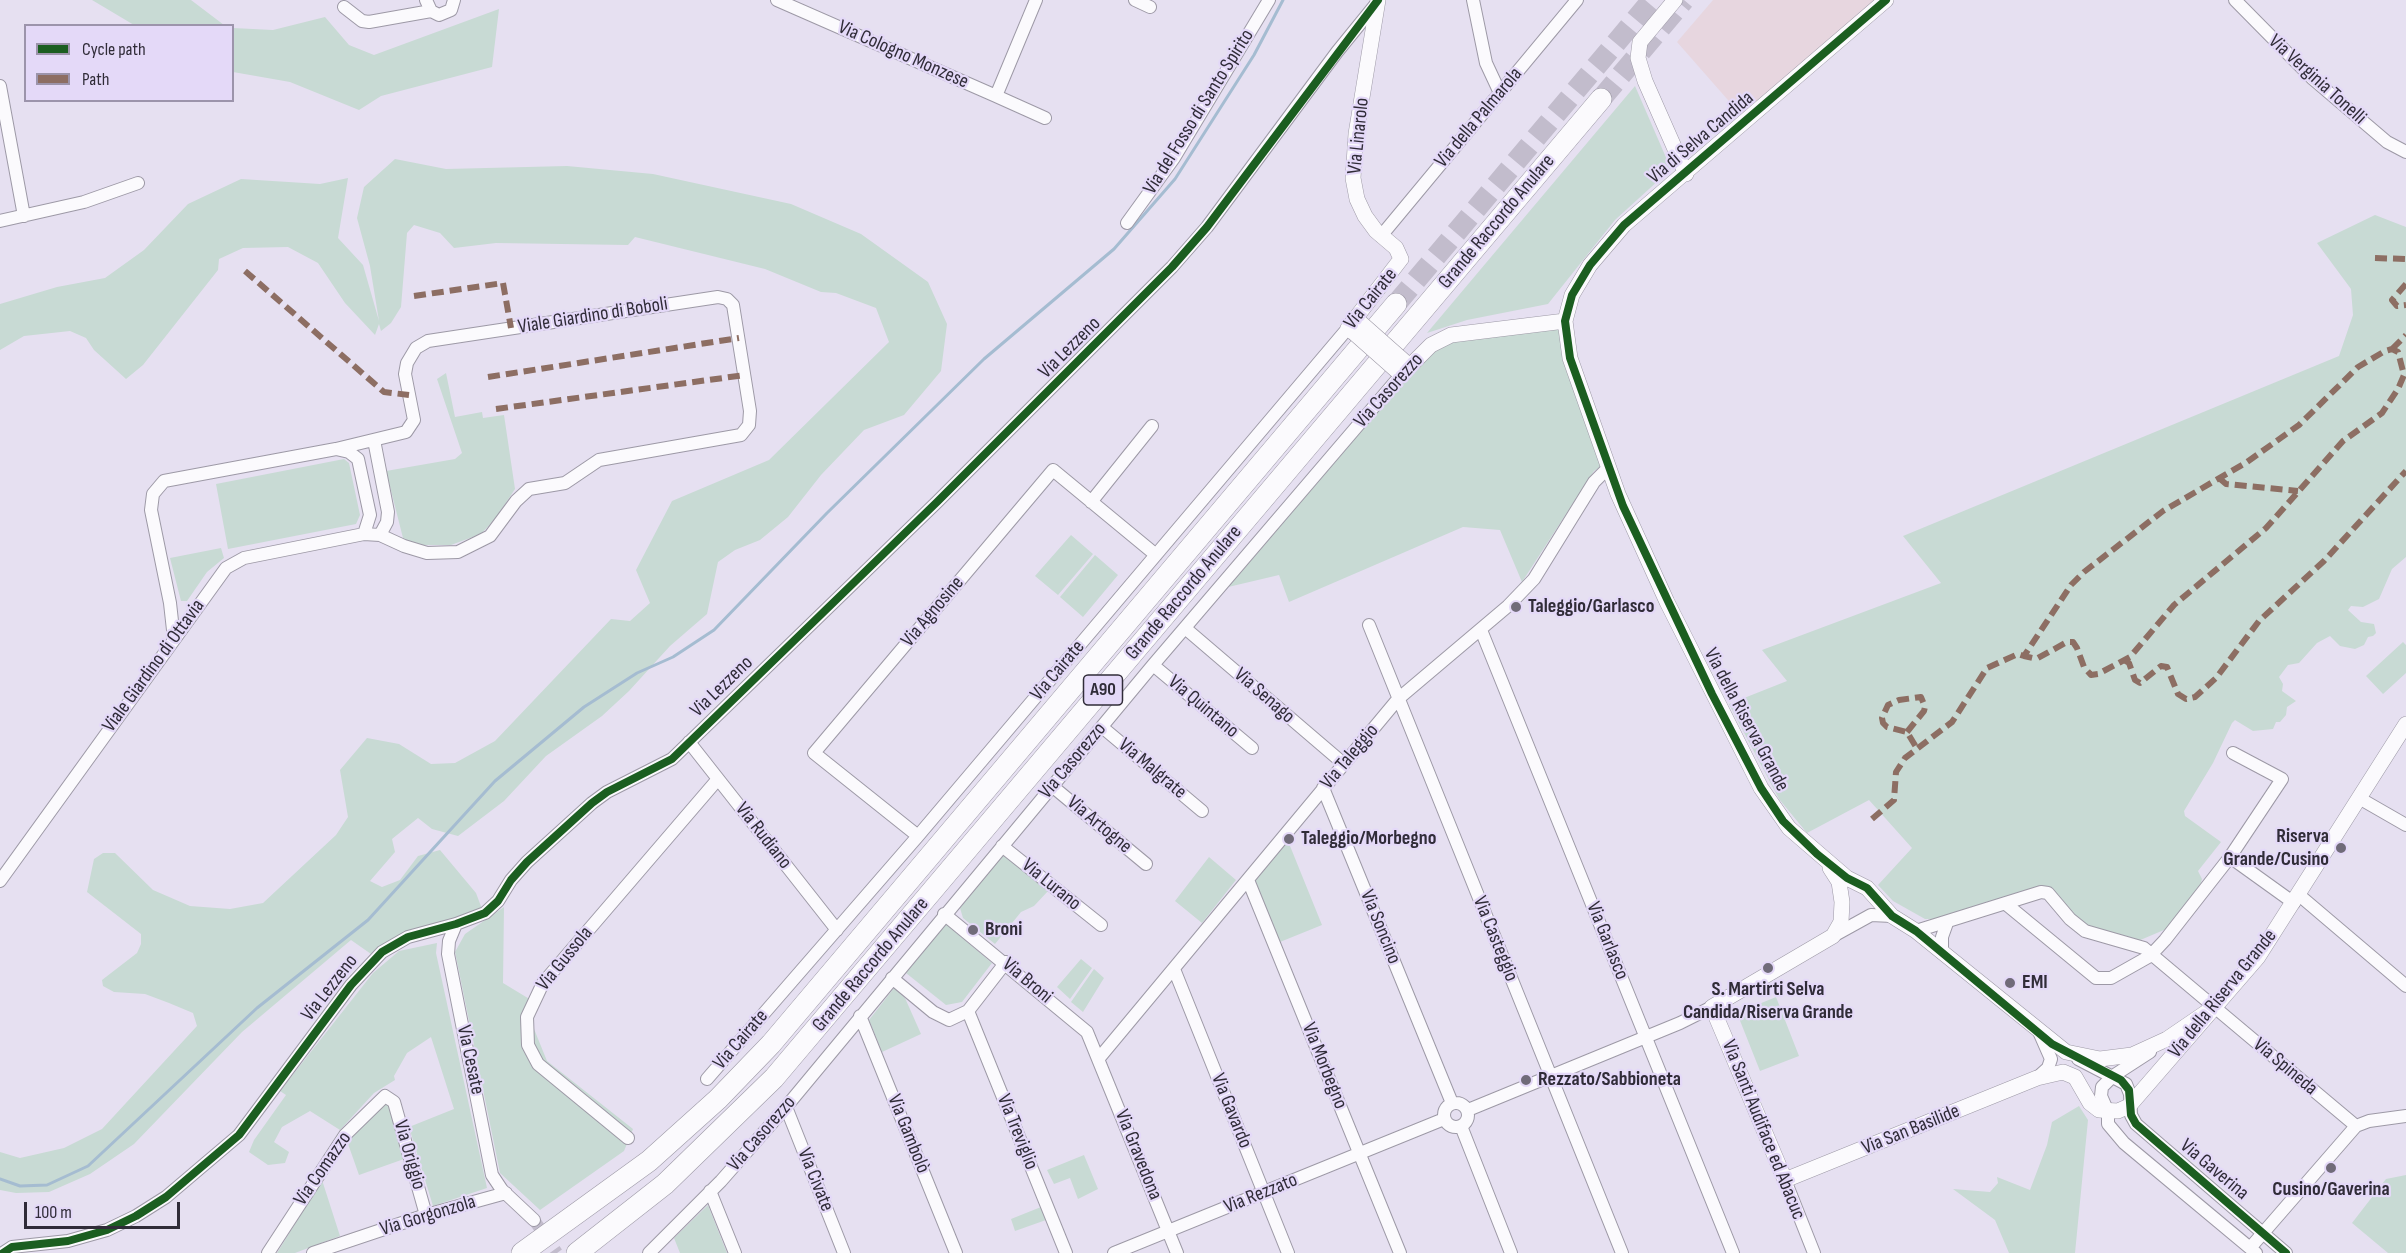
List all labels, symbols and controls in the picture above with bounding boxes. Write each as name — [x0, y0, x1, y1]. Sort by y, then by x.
street label: Via Cologno Monzese — [834, 16, 972, 94]
legend — [24, 24, 234, 102]
street label: Via del Fosso di Santo Spirito — [1138, 25, 1260, 199]
street label: Via Verginia Tonelli — [2263, 30, 2371, 130]
text: Cycle path — [82, 39, 146, 60]
street label: Via della Palmarola — [1430, 63, 1528, 173]
text: Path — [82, 69, 110, 90]
street label: Via di Selva Candida — [1643, 87, 1759, 189]
street label: Via Linarolo — [1343, 97, 1375, 175]
street label: Grande Raccordo Anulare — [1434, 150, 1560, 294]
street label: Via Cairate — [1339, 264, 1403, 334]
street label: Viale Giardino di Boboli — [516, 292, 670, 340]
street label: Via Lezzeno — [1034, 312, 1106, 384]
street label: Via Casorezzo — [1349, 349, 1429, 433]
street label: Grande Raccordo Anulare — [1121, 521, 1247, 665]
street label: Via Agnosine — [897, 572, 969, 652]
street label: Viale Giardino di Ottavia — [98, 595, 210, 737]
place label: Taleggio/Garlasco — [1528, 595, 1654, 619]
marker: Taleggio/Garlasco — [1509, 600, 1523, 614]
street label: Via Cairate — [1026, 636, 1090, 706]
street label: Via della Riserva Grande — [1698, 644, 1794, 796]
street label: Via Lezzeno — [686, 651, 758, 723]
street label: Via Senago — [1229, 663, 1299, 729]
street label: Via Quintano — [1163, 671, 1243, 743]
road number: A90 — [1084, 675, 1122, 705]
street label: Via Casorezzo — [1034, 718, 1112, 804]
street label: Via Taleggio — [1316, 719, 1384, 795]
street label: Via Malgrate — [1113, 733, 1191, 805]
street label: Via Artogne — [1062, 791, 1136, 859]
street label: Via Rudiano — [730, 798, 796, 874]
place label: Riserva Grande/Cusino — [2223, 825, 2329, 872]
place label: Taleggio/Morbegno — [1301, 827, 1436, 851]
marker: Taleggio/Morbegno — [1282, 832, 1296, 846]
marker: Riserva Grande/Cusino — [2334, 841, 2348, 855]
street label: Via Lurano — [1017, 854, 1085, 916]
street label: Via Soncino — [1354, 887, 1406, 967]
street label: Grande Raccordo Anulare — [808, 893, 934, 1037]
street label: Via Casteggio — [1467, 893, 1523, 985]
street label: Via Garlasco — [1581, 899, 1633, 983]
place label: Broni — [985, 918, 1022, 942]
street label: Via Gussola — [532, 922, 598, 996]
marker: Broni — [966, 923, 980, 937]
street label: Via della Riserva Grande — [2164, 925, 2282, 1063]
street label: Via Lezzeno — [297, 950, 363, 1026]
street label: Via Broni — [997, 953, 1057, 1009]
marker: S. Martirti Selva Candida/Riserva Grande — [1761, 961, 1775, 975]
place label: EMI — [2022, 971, 2048, 995]
marker: EMI — [2003, 976, 2017, 990]
place label: S. Martirti Selva Candida/Riserva Grande — [1683, 978, 1853, 1025]
street label: Via Cairate — [708, 1005, 774, 1075]
street label: Via Morbegno — [1296, 1019, 1352, 1113]
street label: Via Cesate — [451, 1023, 489, 1097]
street label: Via Spineda — [2248, 1033, 2322, 1101]
street label: Via Santi Audiface ed Abacuc — [1716, 1037, 1810, 1223]
place label: Rezzato/Sabbioneta — [1538, 1068, 1681, 1092]
street label: Via Gavardo — [1205, 1070, 1257, 1152]
marker: Rezzato/Sabbioneta — [1519, 1073, 1533, 1087]
street label: Via Casorezzo — [723, 1091, 801, 1177]
street label: Via Gambolò — [881, 1091, 935, 1177]
street label: Via Treviglio — [991, 1091, 1043, 1173]
street label: Via San Basilide — [1859, 1100, 1963, 1160]
street label: Via Gravedona — [1109, 1106, 1167, 1204]
street label: Via Origgio — [388, 1118, 430, 1192]
street label: Via Comazzo — [289, 1128, 357, 1210]
street label: Via Gaverina — [2175, 1134, 2253, 1206]
street label: Via Civate — [791, 1145, 839, 1215]
marker: Cusino/Gaverina — [2324, 1161, 2338, 1175]
street label: Via Rezzato — [1221, 1168, 1301, 1220]
place label: Cusino/Gaverina — [2272, 1178, 2390, 1202]
scale bar — [27, 1190, 183, 1228]
street label: Via Gorgonzola — [377, 1190, 479, 1242]
text: 100 m — [35, 1202, 72, 1223]

